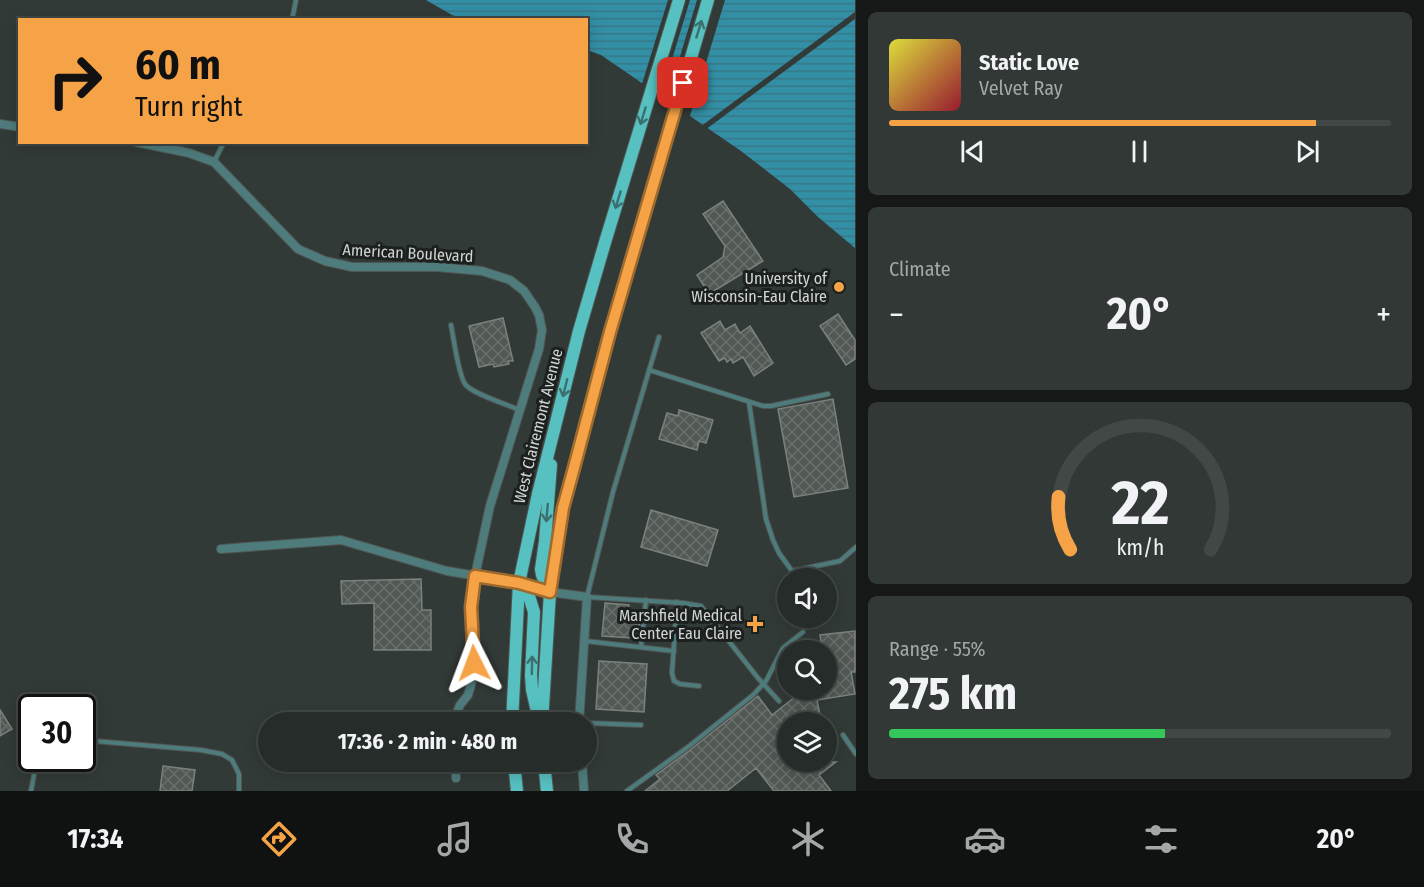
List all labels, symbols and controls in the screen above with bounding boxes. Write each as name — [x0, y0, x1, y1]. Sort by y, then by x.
one-way arrow — [694, 20, 705, 39]
text: 60 m — [135, 40, 221, 90]
icon: right — [36, 42, 114, 120]
text: Static Love — [979, 49, 1079, 76]
pin — [657, 57, 708, 108]
icon: arrive — [666, 66, 699, 99]
text: Velvet Ray — [979, 76, 1063, 100]
text: Turn right — [135, 91, 243, 123]
one-way arrow — [637, 106, 648, 125]
icon: previous — [956, 135, 989, 168]
icon: pause — [1123, 135, 1156, 168]
icon: next — [1291, 135, 1324, 168]
one-way arrow — [611, 190, 622, 209]
street label: American Boulevard — [342, 240, 474, 266]
text: Climate — [889, 257, 951, 281]
place label: University of Wisconsin-Eau Claire — [691, 269, 828, 306]
marker: University of Wisconsin-Eau Claire — [832, 280, 846, 294]
text: 20° — [1107, 287, 1173, 341]
text: − — [889, 295, 904, 335]
text: + — [1376, 295, 1391, 335]
street label: West Clairemont Avenue — [510, 347, 566, 505]
one-way arrow — [558, 378, 570, 397]
text: 22 — [1110, 466, 1169, 541]
one-way arrow — [541, 503, 552, 523]
text: km/h — [1116, 535, 1164, 561]
map controls — [777, 568, 837, 772]
button: sound — [777, 568, 837, 628]
place label: Marshfield Medical Center Eau Claire — [619, 606, 742, 643]
marker: Marshfield Medical Center Eau Claire — [746, 615, 764, 633]
position arrow — [442, 631, 506, 695]
text: Range · 55% — [889, 637, 985, 661]
button: search — [777, 640, 837, 700]
one-way arrow — [526, 656, 537, 676]
text: 275 km — [889, 667, 1017, 721]
speed limit sign: 30 — [18, 694, 96, 772]
button: layers — [777, 712, 837, 772]
text: 17:36 · 2 min · 480 m — [338, 728, 517, 755]
icon: directions — [258, 818, 300, 860]
icon: music — [434, 818, 476, 860]
icon: phone — [611, 818, 653, 860]
icon: climate — [787, 818, 829, 860]
icon: car — [964, 818, 1006, 860]
icon: filters — [1140, 818, 1182, 860]
text: 17:34 — [67, 823, 123, 855]
text: 20° — [1317, 823, 1357, 855]

